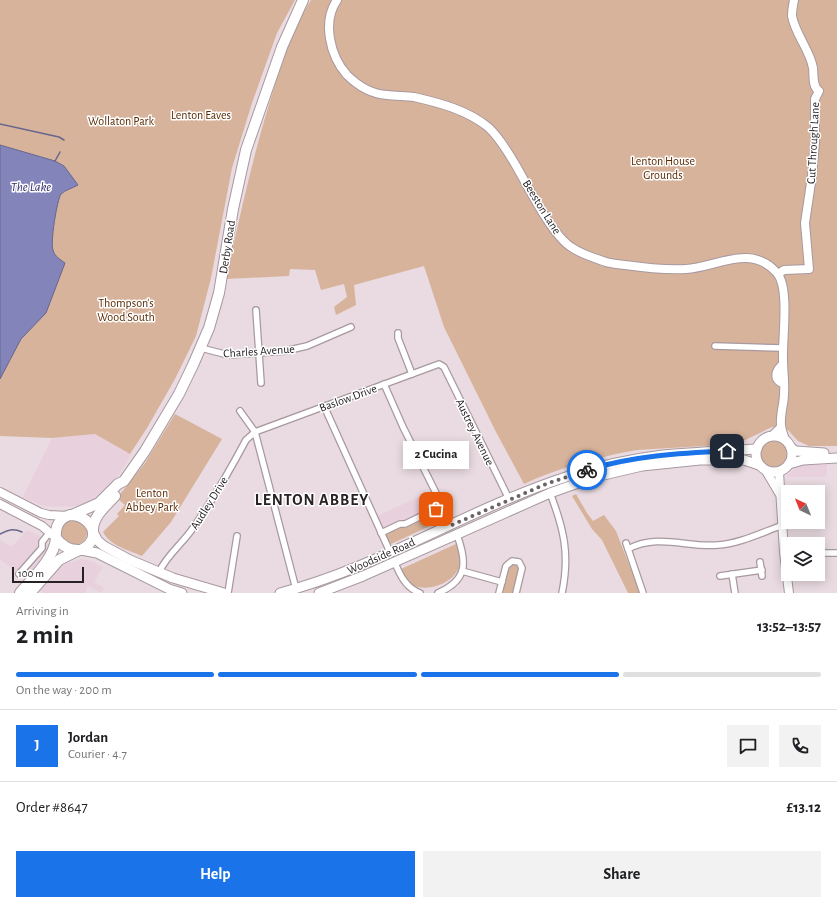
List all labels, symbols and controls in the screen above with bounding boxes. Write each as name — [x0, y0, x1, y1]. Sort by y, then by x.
street label: Cut Through Lane — [805, 102, 821, 184]
park label: Lenton Eaves — [171, 109, 231, 121]
park label: Wollaton Park — [88, 115, 154, 127]
park label: Lenton House Grounds — [631, 155, 695, 181]
street label: Beeston Lane — [521, 178, 563, 236]
water label: The Lake — [11, 181, 51, 194]
street label: Derby Road — [217, 219, 238, 275]
park label: Thompson's Wood South — [97, 297, 155, 323]
street label: Charles Avenue — [223, 343, 295, 359]
street label: Baslow Drive — [318, 382, 378, 414]
street label: Austrey Avenue — [453, 397, 496, 468]
pin — [710, 434, 744, 468]
icon: home — [716, 440, 738, 462]
callout: 2 Cucina — [403, 441, 469, 469]
text: 2 Cucina — [415, 448, 457, 461]
courier — [567, 450, 607, 490]
icon: bike — [576, 459, 598, 481]
street label: Audley Drive — [188, 475, 231, 532]
north arrow — [781, 485, 825, 529]
map controls — [781, 485, 825, 581]
park label: Lenton Abbey Park — [126, 487, 179, 514]
district label: LENTON ABBEY — [255, 492, 369, 508]
pin — [419, 492, 453, 526]
icon: bag — [425, 498, 447, 520]
street label: Woodside Road — [345, 536, 417, 576]
button: layers — [781, 537, 825, 581]
scale bar — [12, 565, 84, 584]
text: 100 m — [18, 568, 44, 579]
text: Arriving in — [16, 605, 69, 618]
text: 13:52–13:57 — [757, 619, 821, 634]
text: 2 min — [16, 622, 74, 648]
text: On the way · 200 m — [16, 684, 112, 697]
button: chat — [727, 725, 769, 767]
button: phone — [779, 725, 821, 767]
text: Jordan — [68, 730, 108, 745]
text: J — [34, 738, 40, 753]
text: Courier · 4.7 — [68, 748, 127, 761]
text: Order #8647 — [16, 800, 88, 815]
text: £13.12 — [787, 800, 821, 815]
button: Help — [16, 851, 415, 897]
button: Share — [423, 851, 821, 897]

